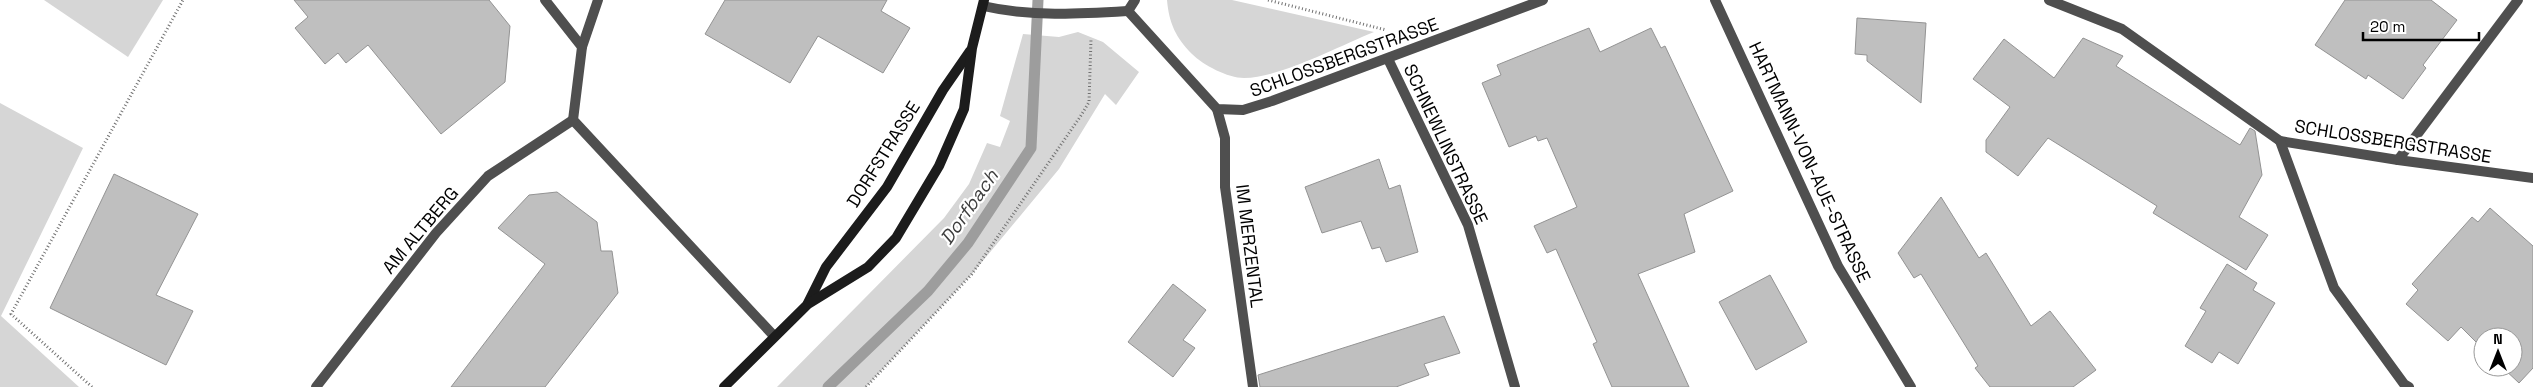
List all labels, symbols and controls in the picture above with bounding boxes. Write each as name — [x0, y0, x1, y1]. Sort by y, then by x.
scale bar — [2363, 10, 2479, 42]
street label: SCHLOSSBERGSTRASSE — [1247, 12, 1441, 102]
text: 20 m — [2370, 17, 2405, 36]
street label: HARTMANN-VON-AUE-STRASSE — [1744, 38, 1876, 286]
street label: SCHNEWLINSTRASSE — [1399, 60, 1493, 228]
street label: DORFSTRASSE — [841, 97, 925, 211]
street label: SCHLOSSBERGSTRASSE — [2293, 114, 2493, 168]
water label: Dorfbach — [934, 164, 1004, 249]
street label: AM ALTBERG — [377, 182, 463, 278]
street label: IM MERZENTAL — [1231, 183, 1269, 309]
north arrow — [2473, 327, 2523, 377]
text: N — [2493, 330, 2503, 348]

